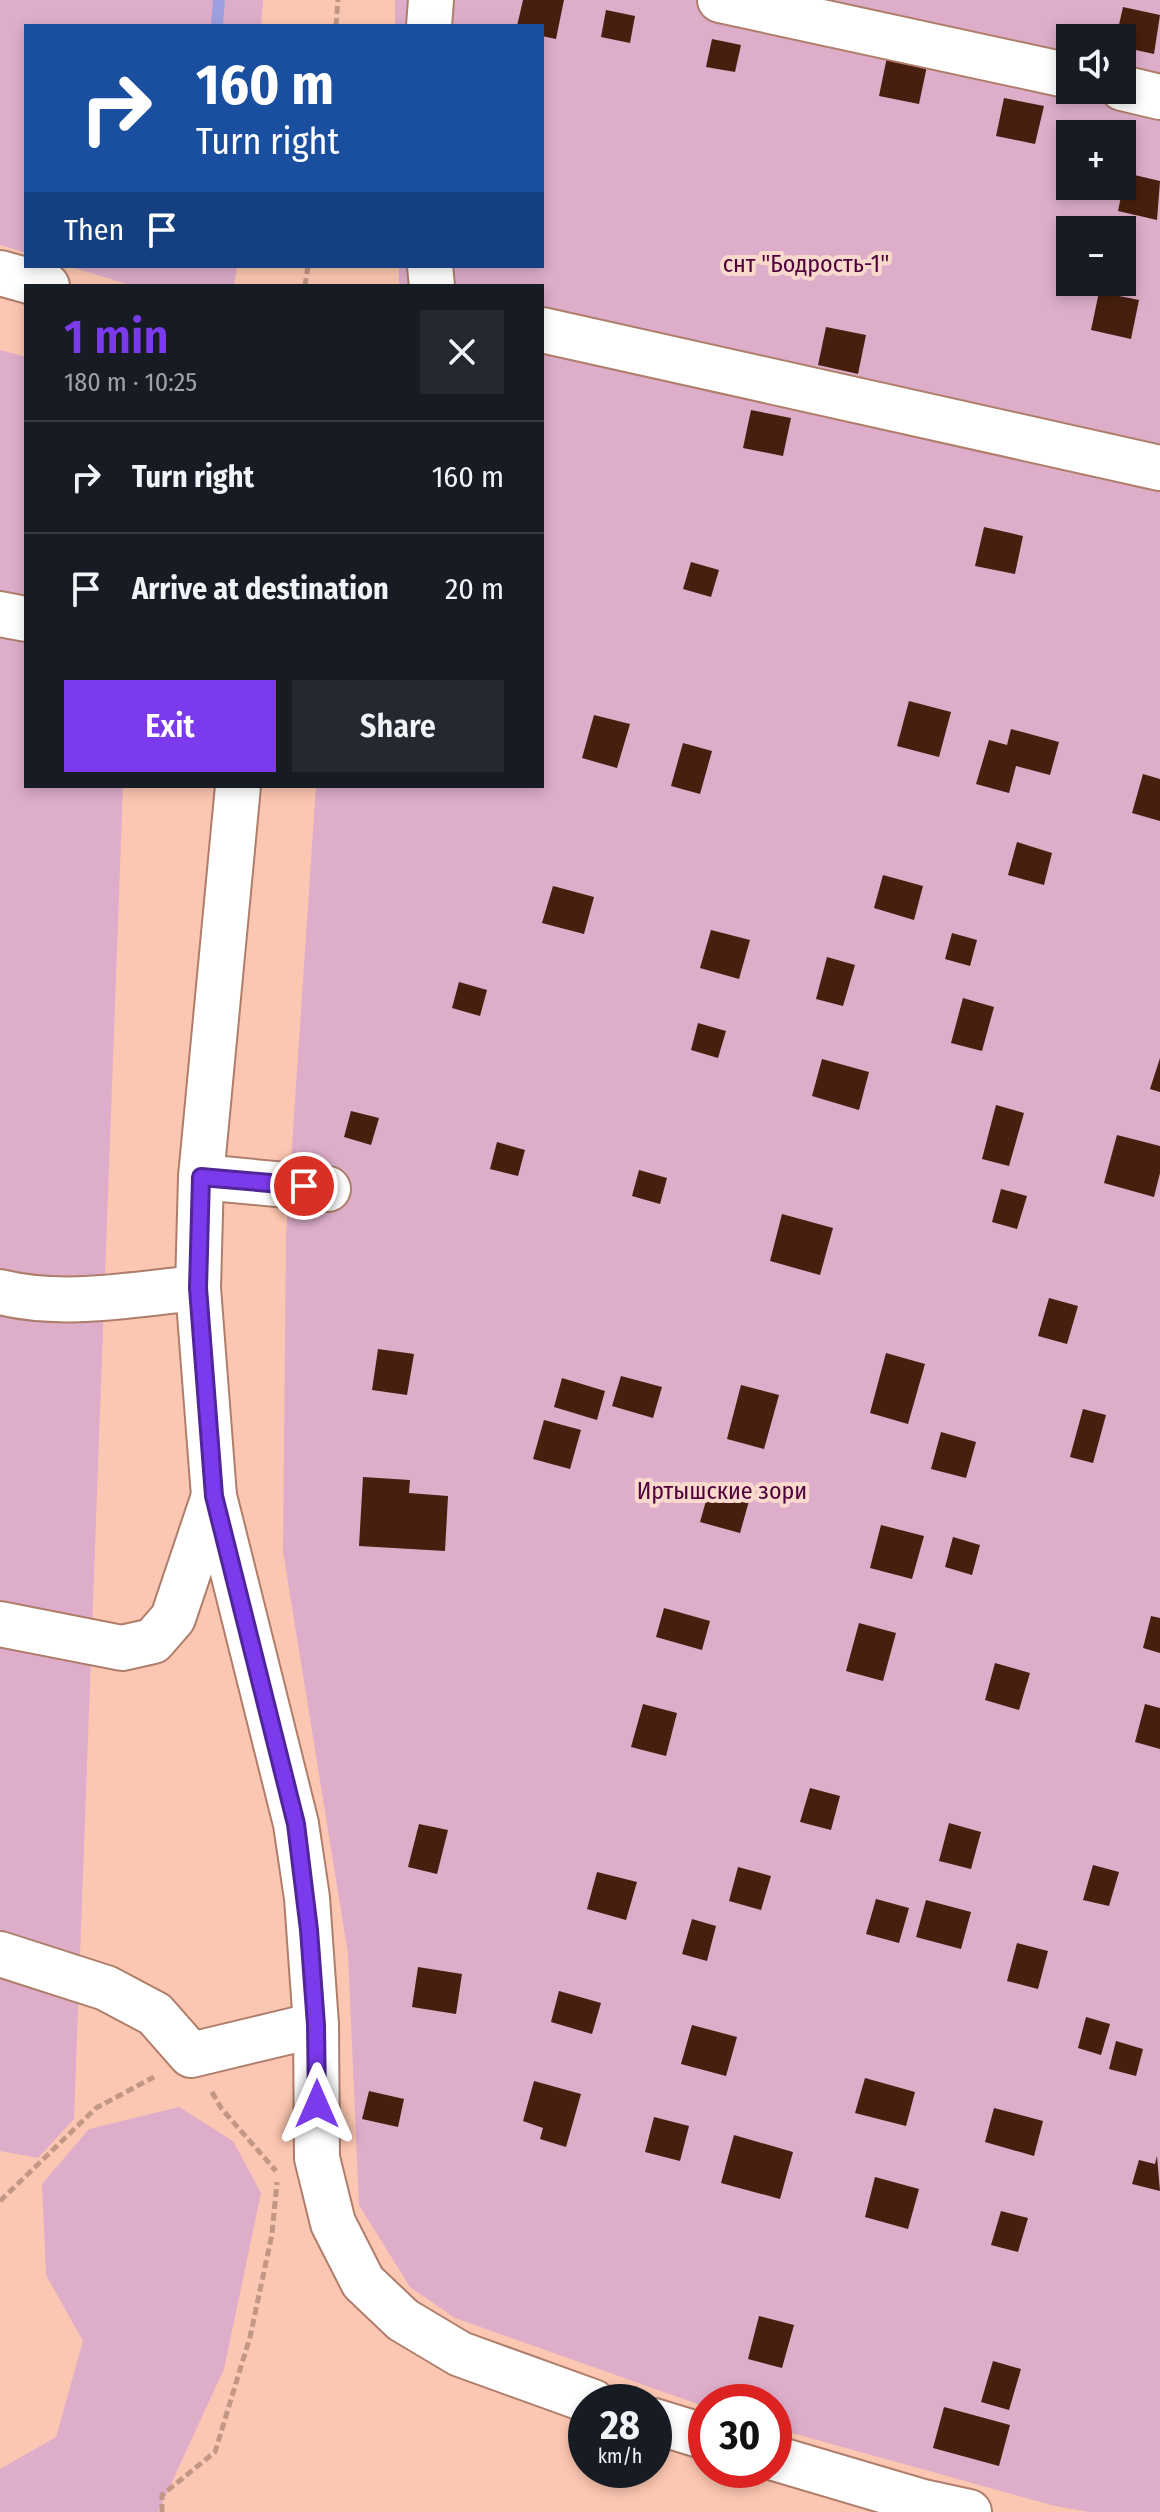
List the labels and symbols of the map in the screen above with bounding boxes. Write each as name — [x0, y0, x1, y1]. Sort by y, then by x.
park label: снт "Бодрость-1" — [723, 250, 889, 278]
pin — [270, 1152, 338, 1220]
park label: Иртышские зори — [637, 1477, 807, 1505]
position arrow — [275, 2062, 359, 2146]
speed limit sign: 30 — [688, 2384, 792, 2488]

